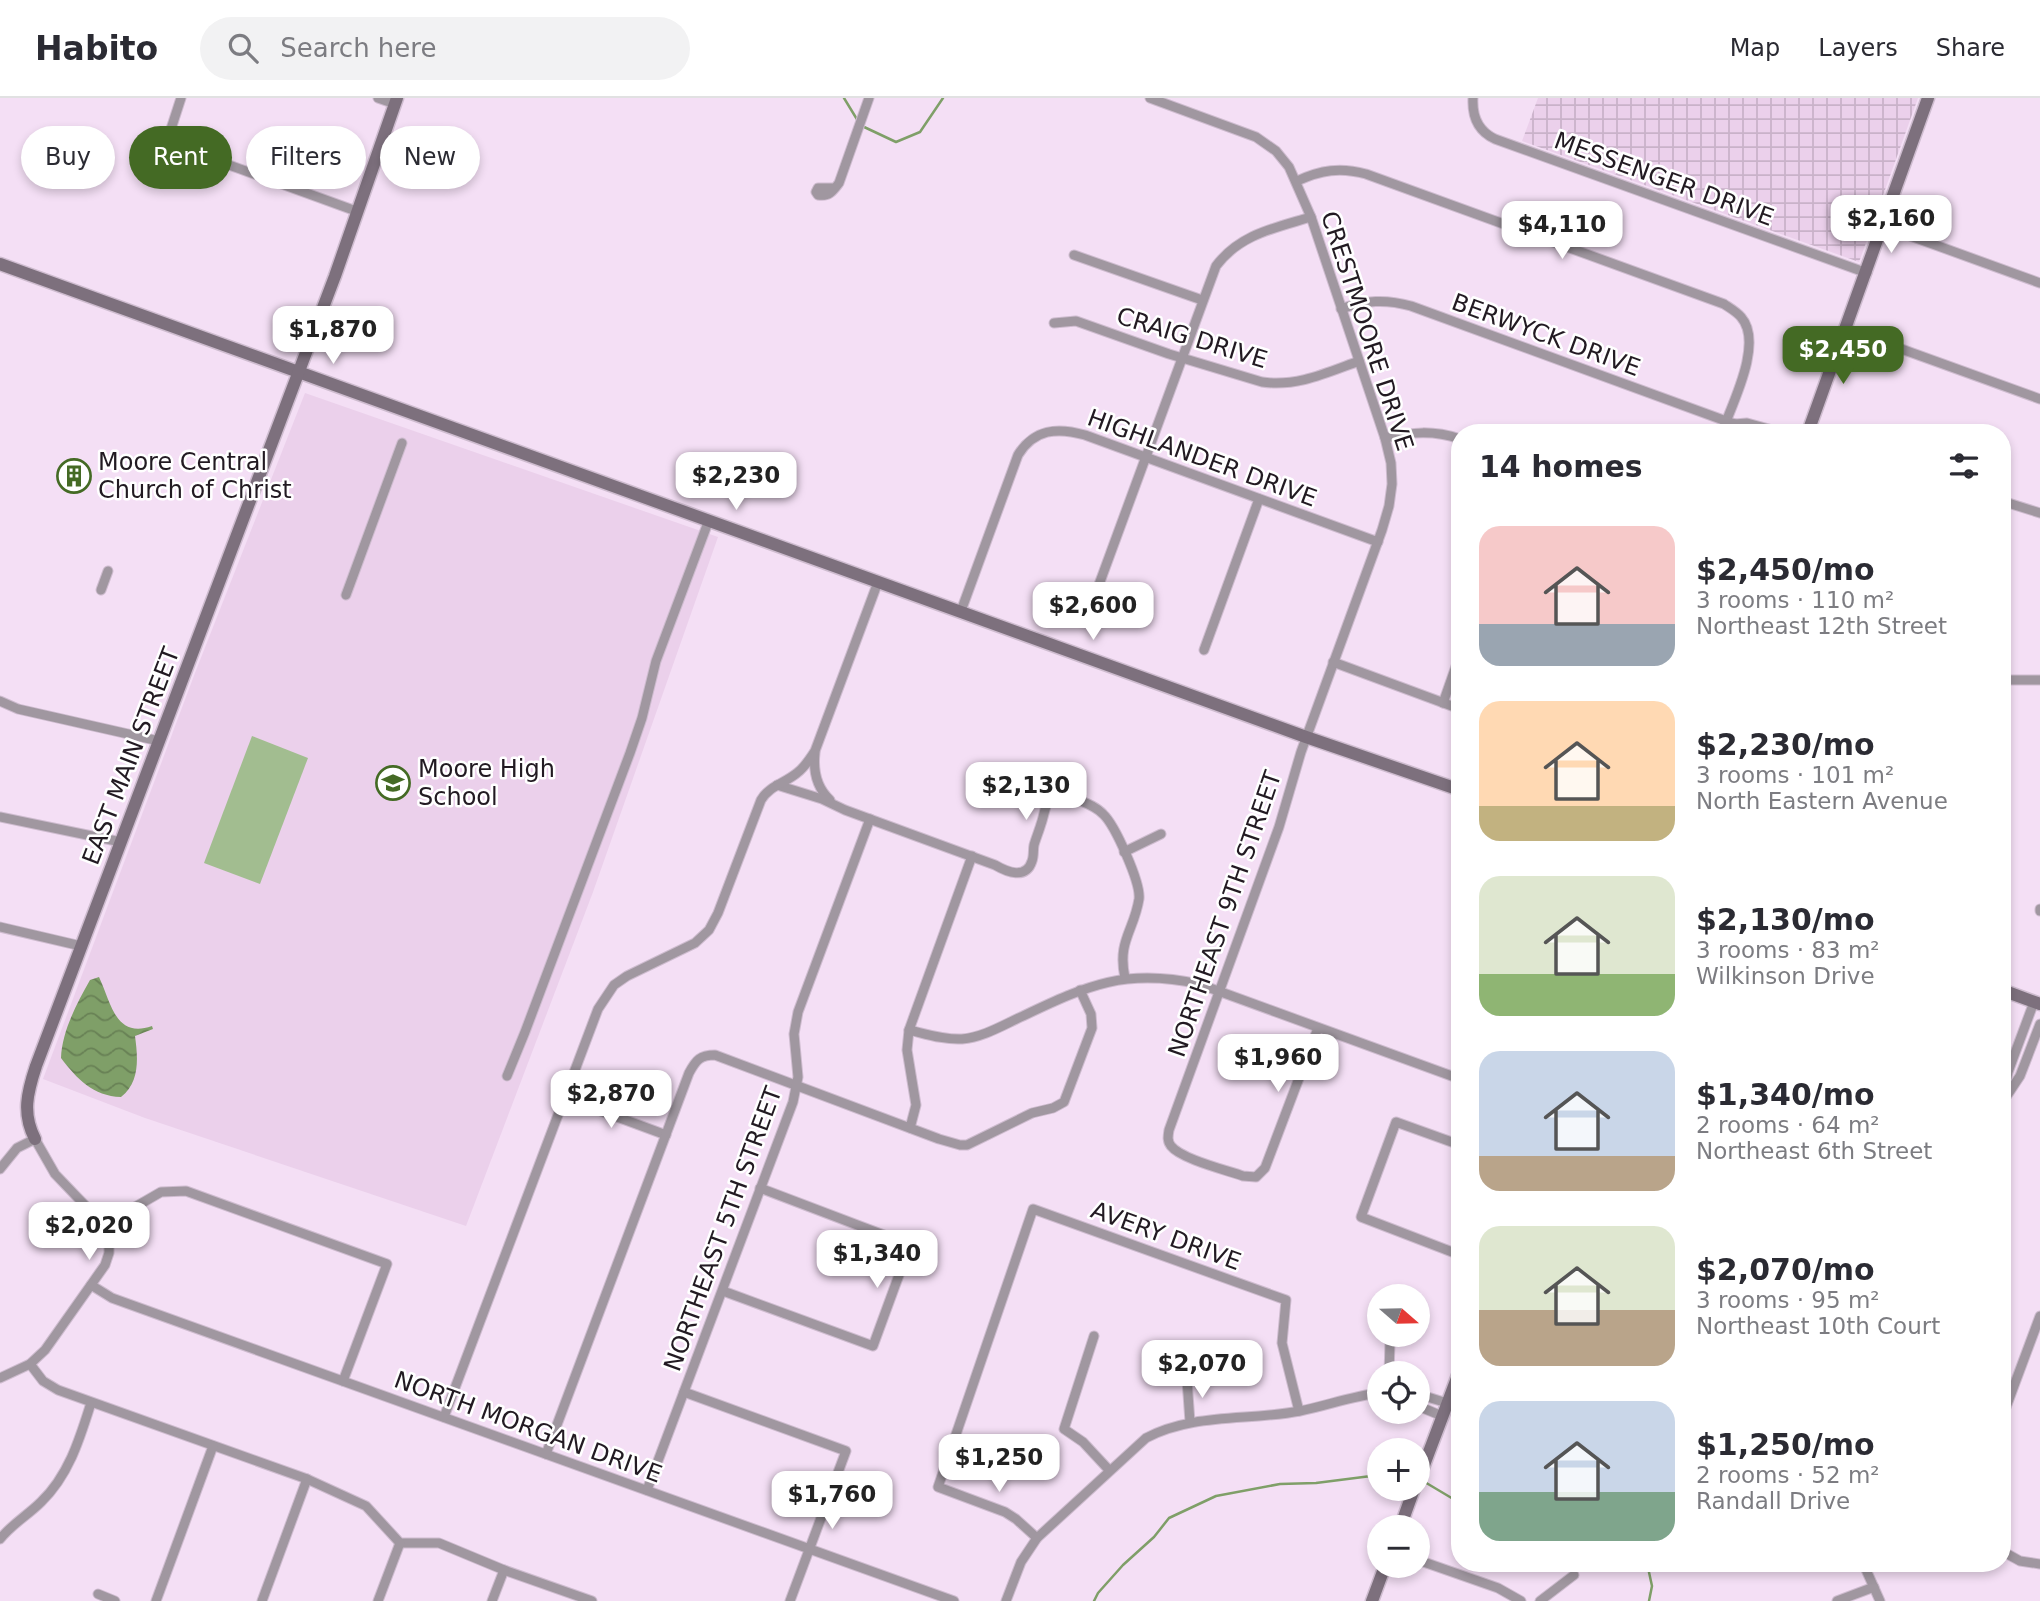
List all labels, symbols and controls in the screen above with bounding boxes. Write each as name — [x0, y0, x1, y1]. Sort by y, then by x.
search box — [200, 17, 690, 80]
text: Habito — [35, 29, 158, 68]
icon: search — [224, 29, 262, 67]
text: Search here — [280, 33, 436, 63]
text: Map — [1730, 34, 1780, 62]
text: Layers — [1818, 34, 1898, 62]
text: Share — [1936, 34, 2005, 62]
chip: Buy — [21, 126, 115, 189]
chip: Rent — [129, 126, 232, 189]
chip: Filters — [246, 126, 366, 189]
chip: New — [380, 126, 480, 189]
street label: MESSENGER DRIVE — [1551, 126, 1777, 232]
pin: $2,160 — [1834, 195, 1948, 255]
pin: $4,110 — [1505, 202, 1619, 261]
text: $2,160 — [1847, 205, 1935, 231]
street label: CRESTMOORE DRIVE — [1315, 208, 1419, 454]
text: $4,110 — [1518, 211, 1606, 237]
street label: BERWYCK DRIVE — [1448, 288, 1644, 382]
street label: CRAIG DRIVE — [1113, 302, 1271, 374]
pin: $1,870 — [276, 306, 390, 366]
text: $1,870 — [289, 316, 377, 342]
pin: $2,450 — [1786, 327, 1900, 386]
text: $2,450 — [1799, 336, 1887, 362]
street label: HIGHLANDER DRIVE — [1084, 403, 1320, 513]
icon: filters — [1945, 447, 1983, 485]
place label: Moore Central Church of Christ — [98, 448, 292, 504]
text: 14 homes — [1479, 449, 1643, 484]
pin: $2,230 — [679, 452, 793, 512]
building icon: Moore Central Church of Christ — [55, 457, 93, 495]
text: $2,230 — [692, 462, 780, 488]
text: $2,450/mo — [1696, 552, 1875, 587]
icon: home — [1535, 554, 1619, 638]
pin: $2,600 — [1036, 582, 1150, 642]
text: 3 rooms · 110 m² — [1696, 587, 1894, 613]
text: $2,600 — [1049, 592, 1137, 618]
text: Northeast 12th Street — [1696, 613, 1947, 639]
street label: EAST MAIN STREET — [77, 643, 185, 869]
text: $2,230/mo — [1696, 727, 1875, 762]
icon: home — [1535, 729, 1619, 813]
place label: Moore High School — [418, 755, 555, 811]
pin: $2,130 — [969, 762, 1083, 822]
text: 3 rooms · 101 m² — [1696, 762, 1894, 788]
school or university icon: Moore High School — [374, 764, 412, 802]
street label: NORTHEAST 9TH STREET — [1163, 767, 1287, 1061]
text: $2,130 — [982, 772, 1070, 798]
text: North Eastern Avenue — [1696, 788, 1948, 814]
text: $2,130/mo — [1696, 902, 1875, 937]
icon: home — [1535, 904, 1619, 988]
text: 3 rooms · 83 m² — [1696, 937, 1880, 963]
text: Wilkinson Drive — [1696, 963, 1875, 989]
pin: $1,960 — [1221, 1034, 1335, 1094]
text: $1,960 — [1234, 1044, 1322, 1070]
pin: $2,870 — [554, 1070, 668, 1130]
text: $1,340/mo — [1696, 1077, 1875, 1112]
icon: home — [1535, 1079, 1619, 1163]
text: $2,870 — [567, 1080, 655, 1106]
street label: NORTHEAST 5TH STREET — [658, 1083, 788, 1375]
text: 2 rooms · 64 m² — [1696, 1112, 1880, 1138]
text: Northeast 6th Street — [1696, 1138, 1932, 1164]
street label: AVERY DRIVE — [1087, 1196, 1245, 1276]
pin: $2,020 — [32, 1202, 146, 1262]
text: $2,020 — [45, 1212, 133, 1238]
pin: $1,340 — [820, 1230, 934, 1290]
text: $1,340 — [833, 1240, 921, 1266]
text: $2,070/mo — [1696, 1252, 1875, 1287]
icon: home — [1535, 1254, 1619, 1338]
north arrow — [1367, 1284, 1430, 1348]
map controls — [1367, 1284, 1430, 1578]
text: 3 rooms · 95 m² — [1696, 1287, 1880, 1313]
text: Northeast 10th Court — [1696, 1313, 1940, 1339]
pin: $2,070 — [1145, 1340, 1259, 1400]
text: $2,070 — [1158, 1350, 1246, 1376]
button: locate — [1367, 1361, 1430, 1424]
street label: NORTH MORGAN DRIVE — [390, 1365, 666, 1489]
text: $1,250/mo — [1696, 1427, 1875, 1462]
icon: home — [1535, 1429, 1619, 1513]
pin: $1,250 — [942, 1434, 1056, 1494]
button: + — [1367, 1438, 1430, 1501]
text: $1,250 — [955, 1444, 1043, 1470]
text: 2 rooms · 52 m² — [1696, 1462, 1880, 1488]
pin: $1,760 — [775, 1472, 889, 1531]
text: $1,760 — [788, 1481, 876, 1507]
text: Randall Drive — [1696, 1488, 1850, 1514]
button: − — [1367, 1515, 1430, 1578]

